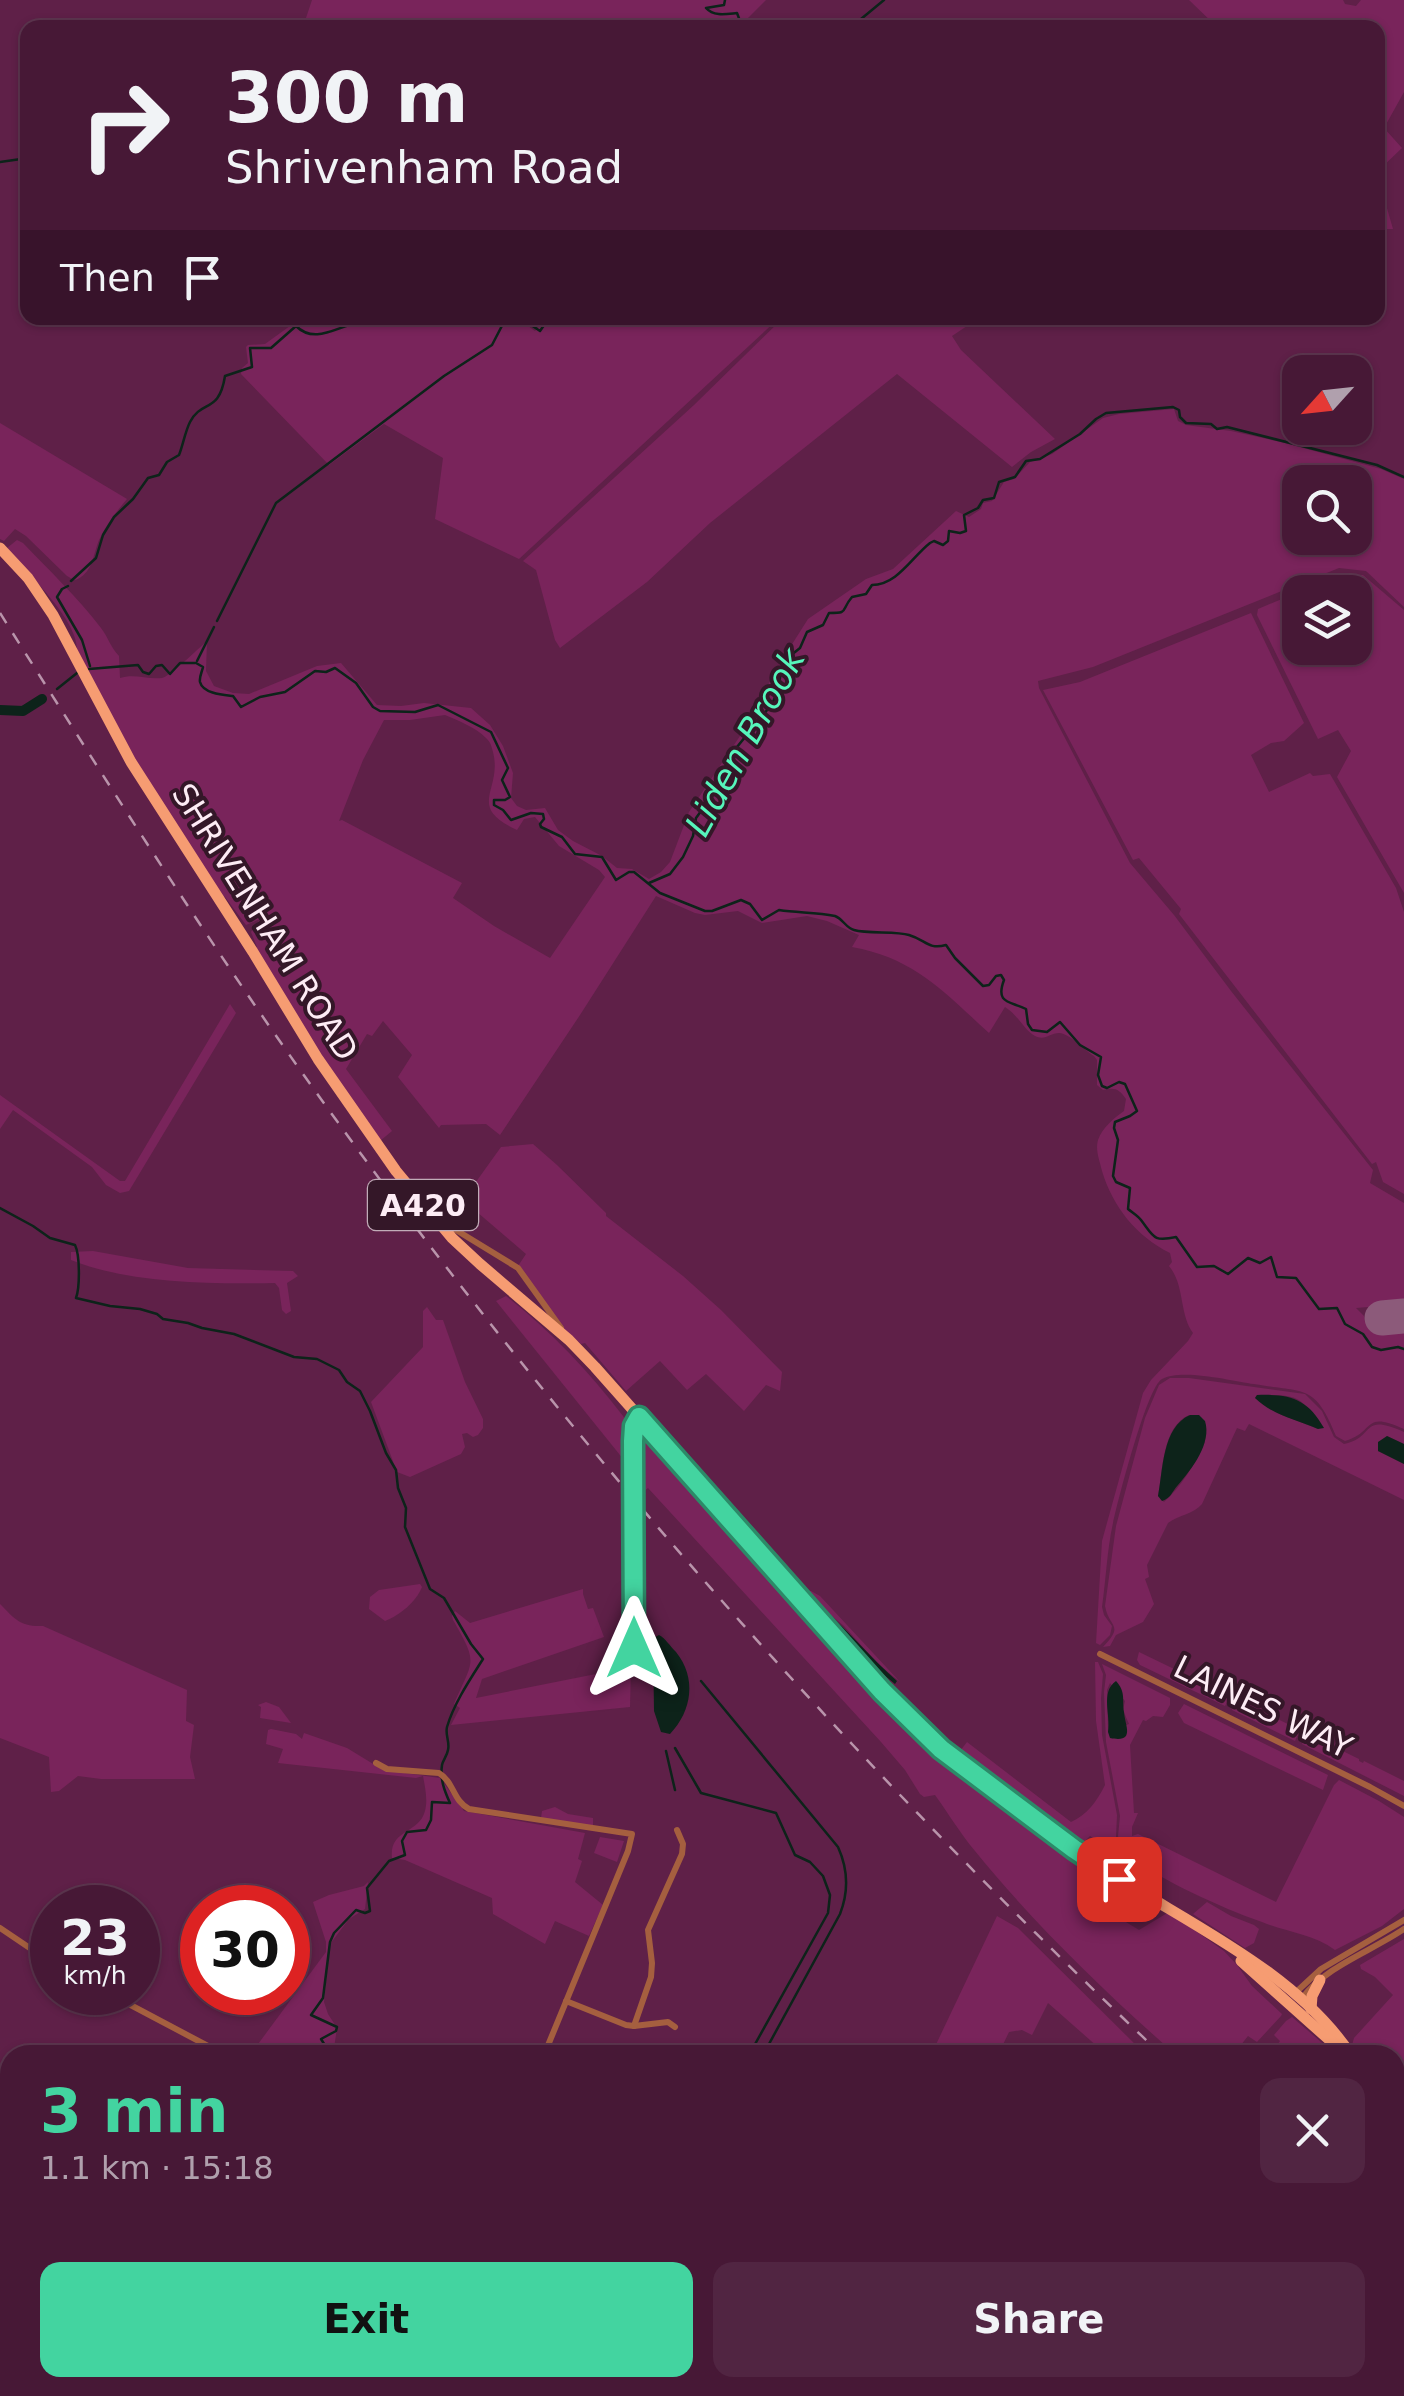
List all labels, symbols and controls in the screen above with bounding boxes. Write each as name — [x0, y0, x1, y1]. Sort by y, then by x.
text: 300 m — [225, 57, 468, 139]
icon: right — [60, 60, 190, 190]
text: Shrivenham Road — [225, 141, 623, 194]
icon: arrive — [175, 250, 230, 305]
text: Then — [60, 256, 155, 300]
north arrow — [1282, 355, 1372, 445]
map controls — [1282, 355, 1372, 665]
button: search — [1282, 465, 1372, 555]
button: layers — [1282, 575, 1372, 665]
water label: Liden Brook — [677, 640, 814, 843]
street label: SHRIVENHAM ROAD — [164, 777, 366, 1067]
road number: A420 — [368, 1180, 478, 1230]
position arrow — [582, 1596, 686, 1700]
street label: LAINES WAY — [1168, 1648, 1359, 1767]
pin — [1077, 1837, 1162, 1922]
icon: arrive — [1092, 1852, 1147, 1907]
speed limit sign: 30 — [180, 1885, 310, 2015]
text: 23 — [60, 1909, 130, 1967]
text: km/h — [63, 1961, 127, 1990]
text: 3 min — [40, 2076, 228, 2146]
button: close — [1260, 2078, 1365, 2183]
text: 1.1 km · 15:18 — [40, 2149, 274, 2187]
button: Exit — [40, 2262, 693, 2377]
button: Share — [713, 2262, 1365, 2377]

